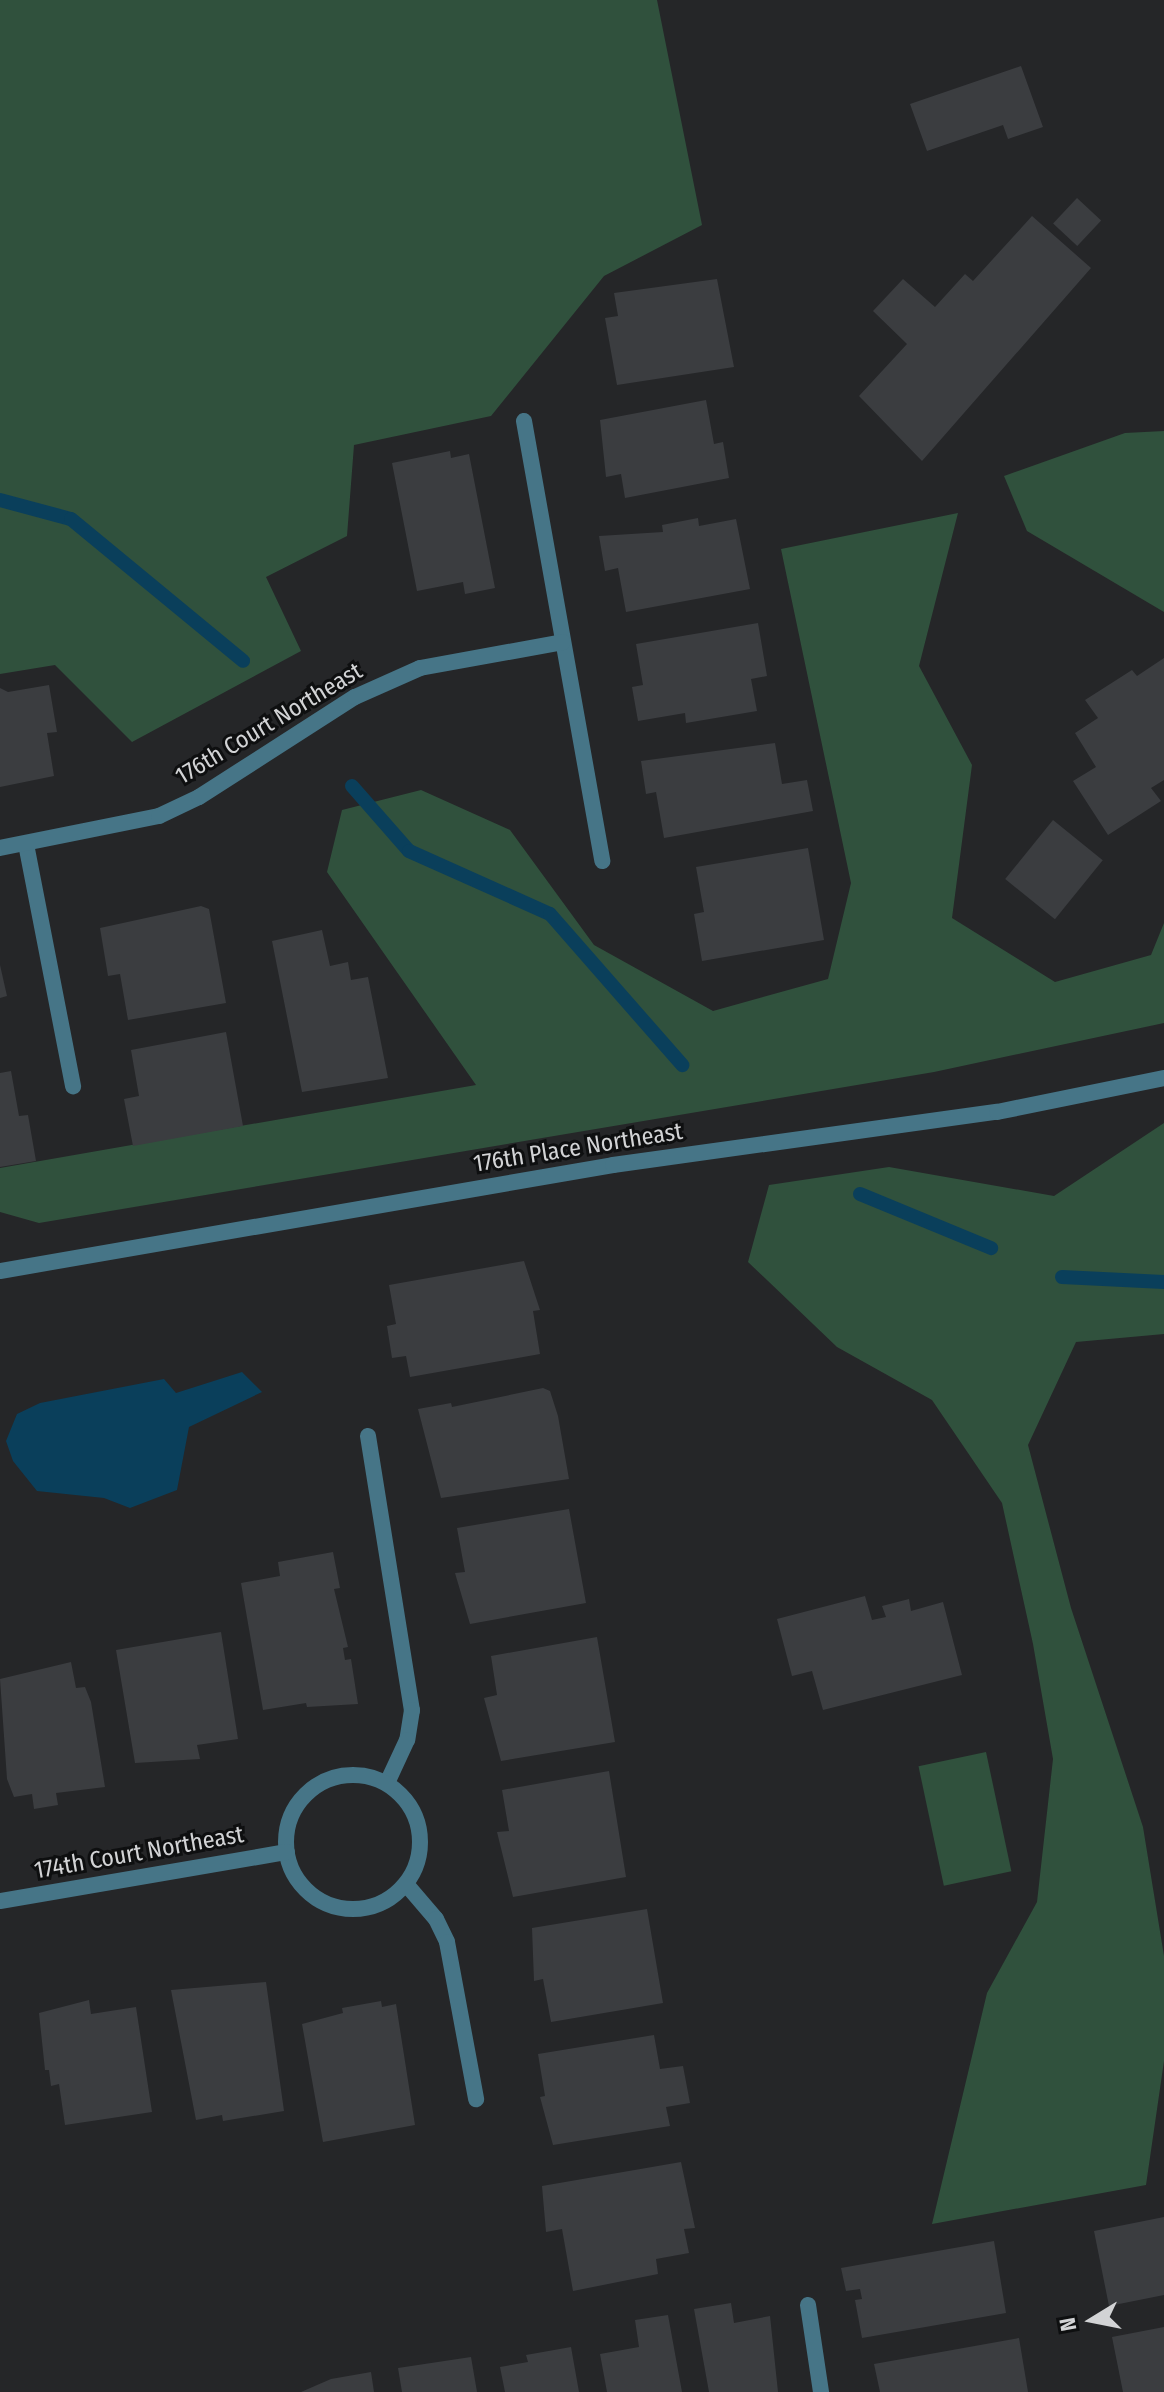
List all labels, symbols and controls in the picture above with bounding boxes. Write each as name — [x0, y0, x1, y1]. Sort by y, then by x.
street label: 176th Court Northeast — [170, 657, 368, 791]
street label: 176th Place Northeast — [471, 1117, 685, 1179]
street label: 174th Court Northeast — [32, 1820, 246, 1886]
north arrow — [1052, 2280, 1132, 2360]
text: N — [1053, 2315, 1082, 2333]

